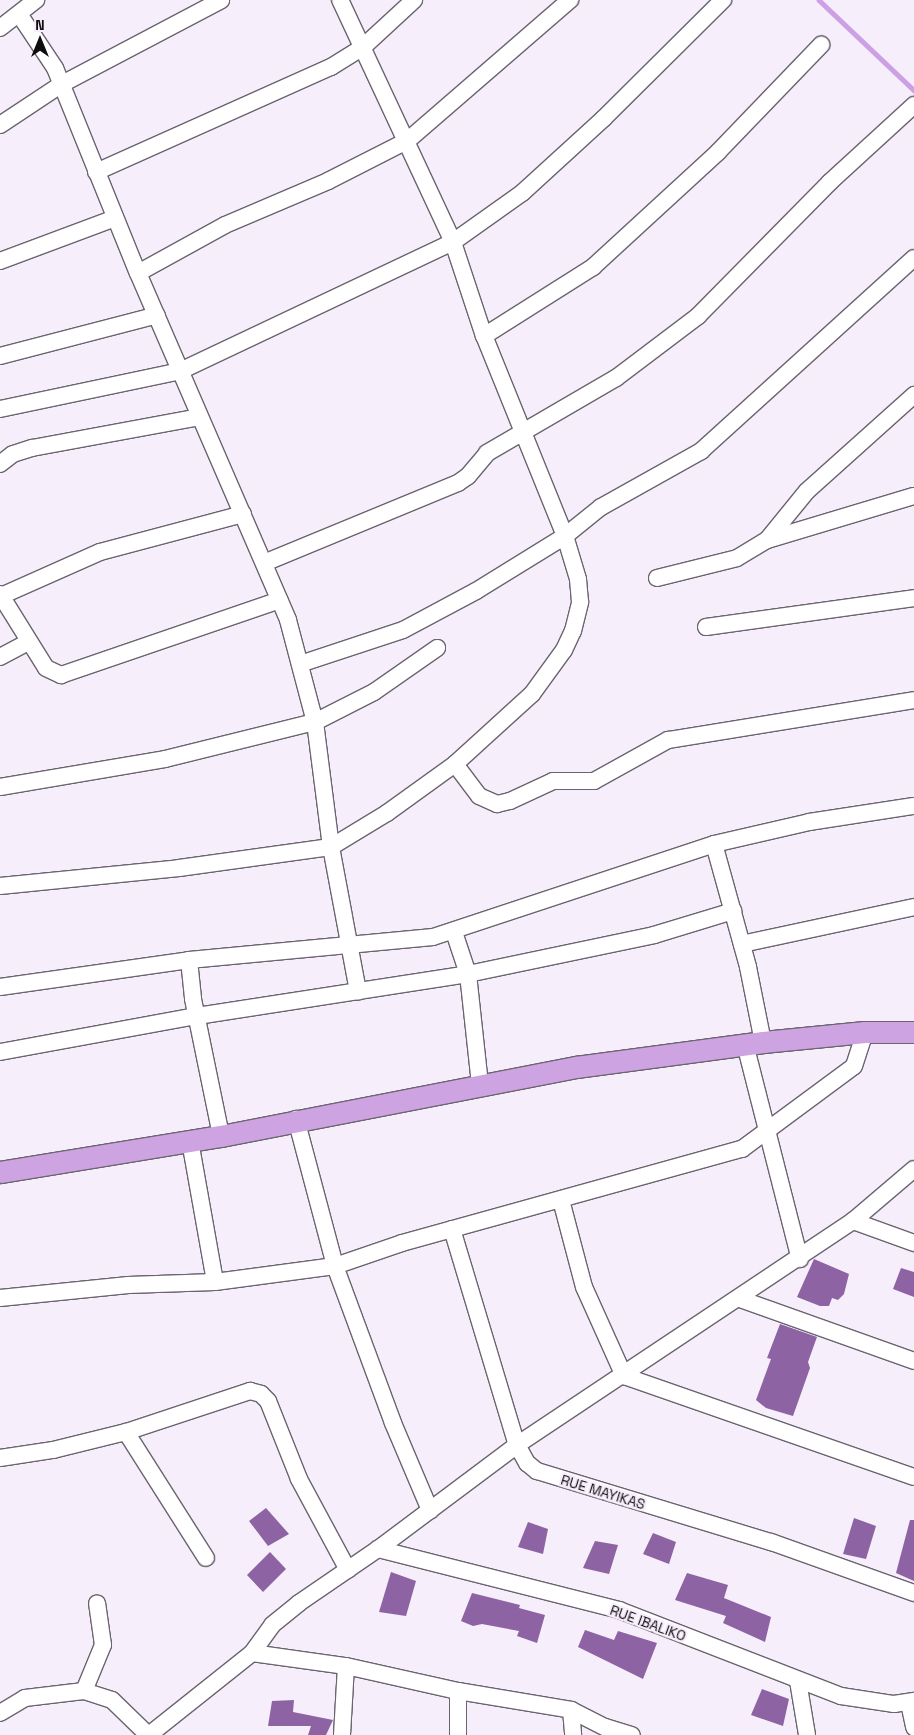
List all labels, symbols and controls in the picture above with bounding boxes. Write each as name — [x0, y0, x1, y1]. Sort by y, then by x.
north arrow — [15, 15, 65, 65]
text: N — [35, 16, 45, 34]
street label: RUE MAYIKAS — [559, 1471, 647, 1513]
street label: RUE IBALIKO — [608, 1601, 688, 1645]

